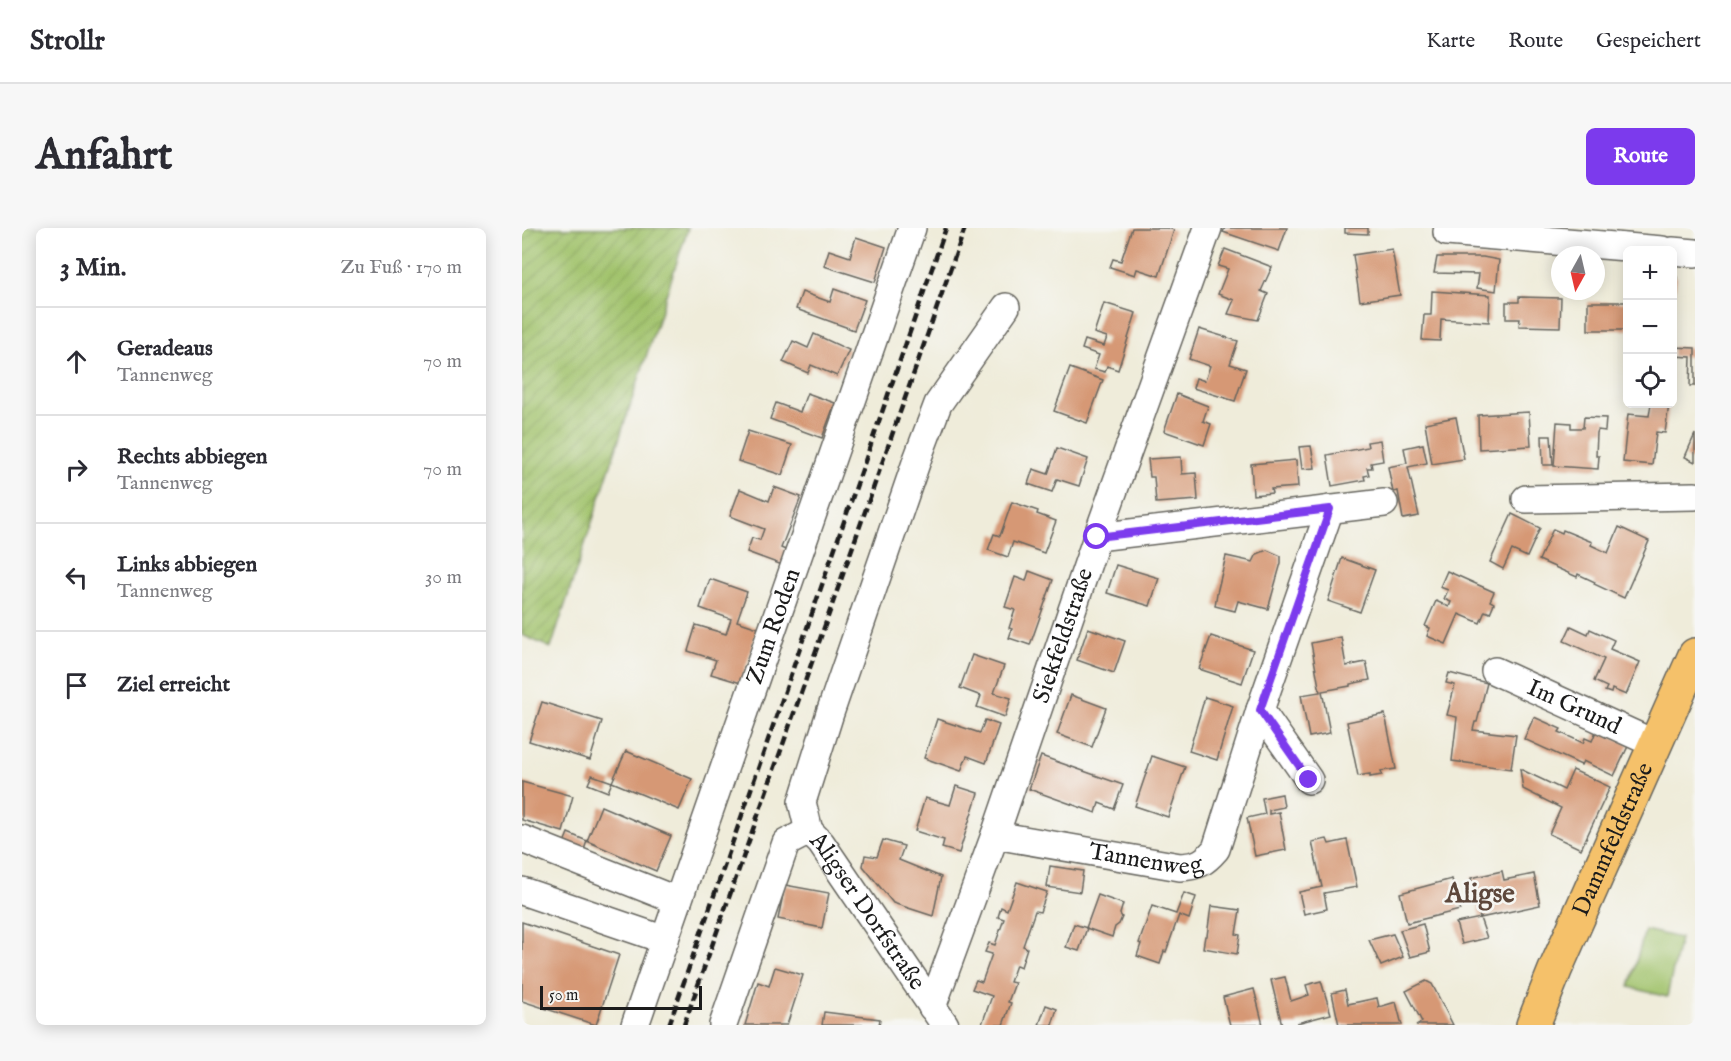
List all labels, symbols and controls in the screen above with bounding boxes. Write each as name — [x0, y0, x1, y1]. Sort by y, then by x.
text: Strollr — [30, 24, 105, 59]
text: Karte — [1426, 28, 1475, 55]
text: Route — [1508, 28, 1563, 55]
text: Gespeichert — [1596, 28, 1701, 55]
button: Route — [1586, 128, 1695, 185]
text: Anfahrt — [36, 130, 172, 183]
north arrow — [1551, 246, 1605, 300]
map controls — [1623, 246, 1677, 408]
button: + — [1623, 246, 1677, 300]
text: 3 Min. — [60, 251, 126, 284]
text: Zu Fuß · 170 m — [340, 255, 462, 280]
button: − — [1623, 300, 1677, 354]
text: Geradeaus — [117, 335, 213, 363]
icon: ahead — [60, 345, 93, 378]
text: 70 m — [423, 349, 462, 374]
button: locate — [1623, 354, 1677, 408]
text: Tannenweg — [117, 363, 213, 388]
text: Rechts abbiegen — [117, 443, 267, 471]
icon: right — [60, 453, 93, 486]
text: 70 m — [423, 457, 462, 482]
text: Tannenweg — [117, 471, 213, 496]
route start — [1083, 523, 1109, 549]
text: Links abbiegen — [117, 551, 257, 579]
icon: left — [60, 561, 93, 594]
street label: Zum Roden — [739, 564, 808, 689]
street label: Siekfeldstraße — [1026, 564, 1101, 707]
text: 30 m — [425, 565, 462, 590]
text: Tannenweg — [117, 579, 213, 604]
icon: arrive — [60, 669, 93, 702]
text: Ziel erreicht — [117, 671, 230, 699]
street label: Im Grund — [1522, 672, 1626, 742]
street label: Dammfeldstraße — [1565, 758, 1661, 921]
route end — [1295, 766, 1321, 792]
street label: Aligser Dorfstraße — [802, 824, 932, 996]
street label: Tannenweg — [1086, 836, 1208, 883]
district label: Aligse — [1444, 878, 1515, 912]
scale bar — [540, 983, 702, 1010]
text: 50 m — [549, 986, 578, 1006]

